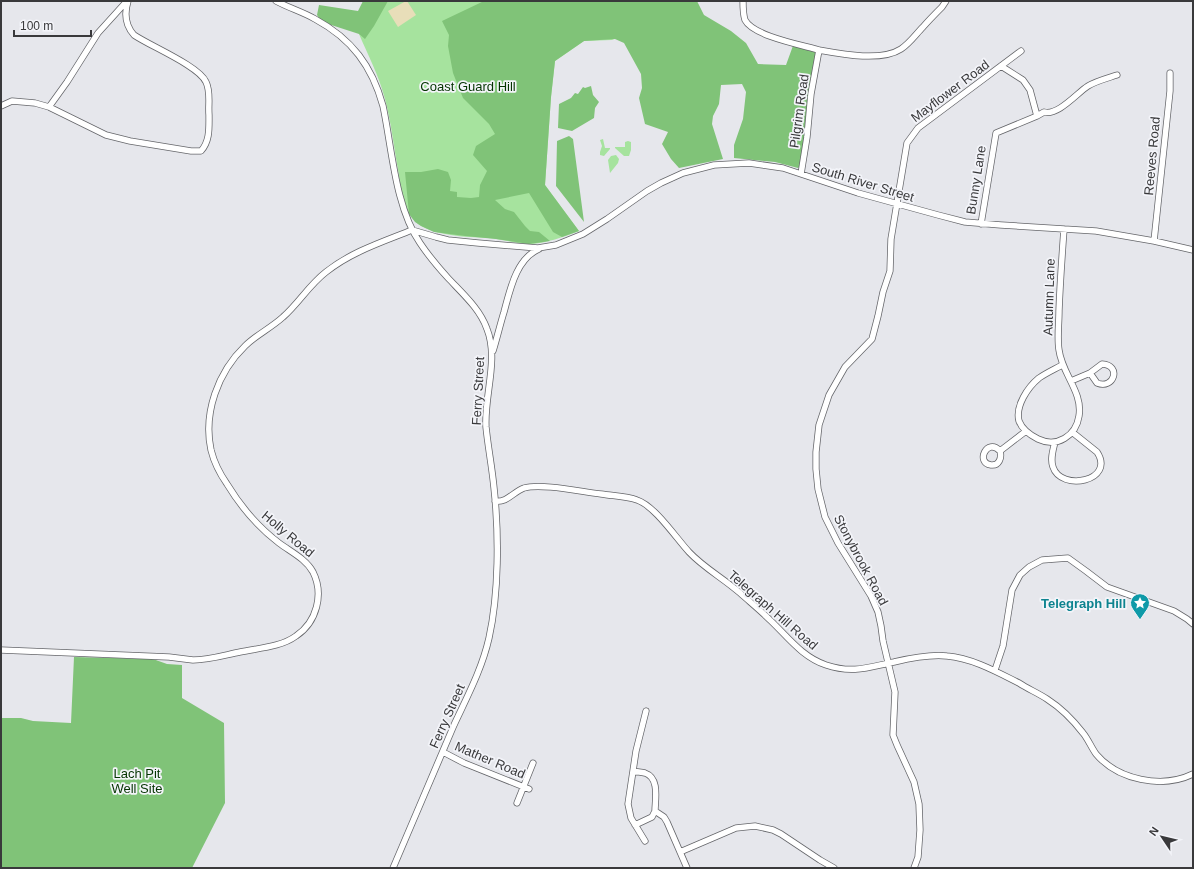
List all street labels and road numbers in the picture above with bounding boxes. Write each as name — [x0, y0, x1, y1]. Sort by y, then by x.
street label: Mayflower Road — [908, 57, 992, 125]
street label: Pilgrim Road — [786, 73, 812, 149]
street label: Reeves Road — [1141, 116, 1163, 196]
street label: Bunny Lane — [963, 145, 989, 215]
street label: South River Street — [810, 159, 916, 205]
street label: Autumn Lane — [1040, 258, 1058, 336]
street label: Ferry Street — [469, 356, 487, 426]
street label: Holly Road — [259, 508, 317, 560]
street label: Stonybrook Road — [831, 512, 891, 608]
street label: Telegraph Hill Road — [725, 567, 821, 653]
street label: Ferry Street — [426, 681, 468, 750]
street label: Mather Road — [452, 738, 528, 782]

